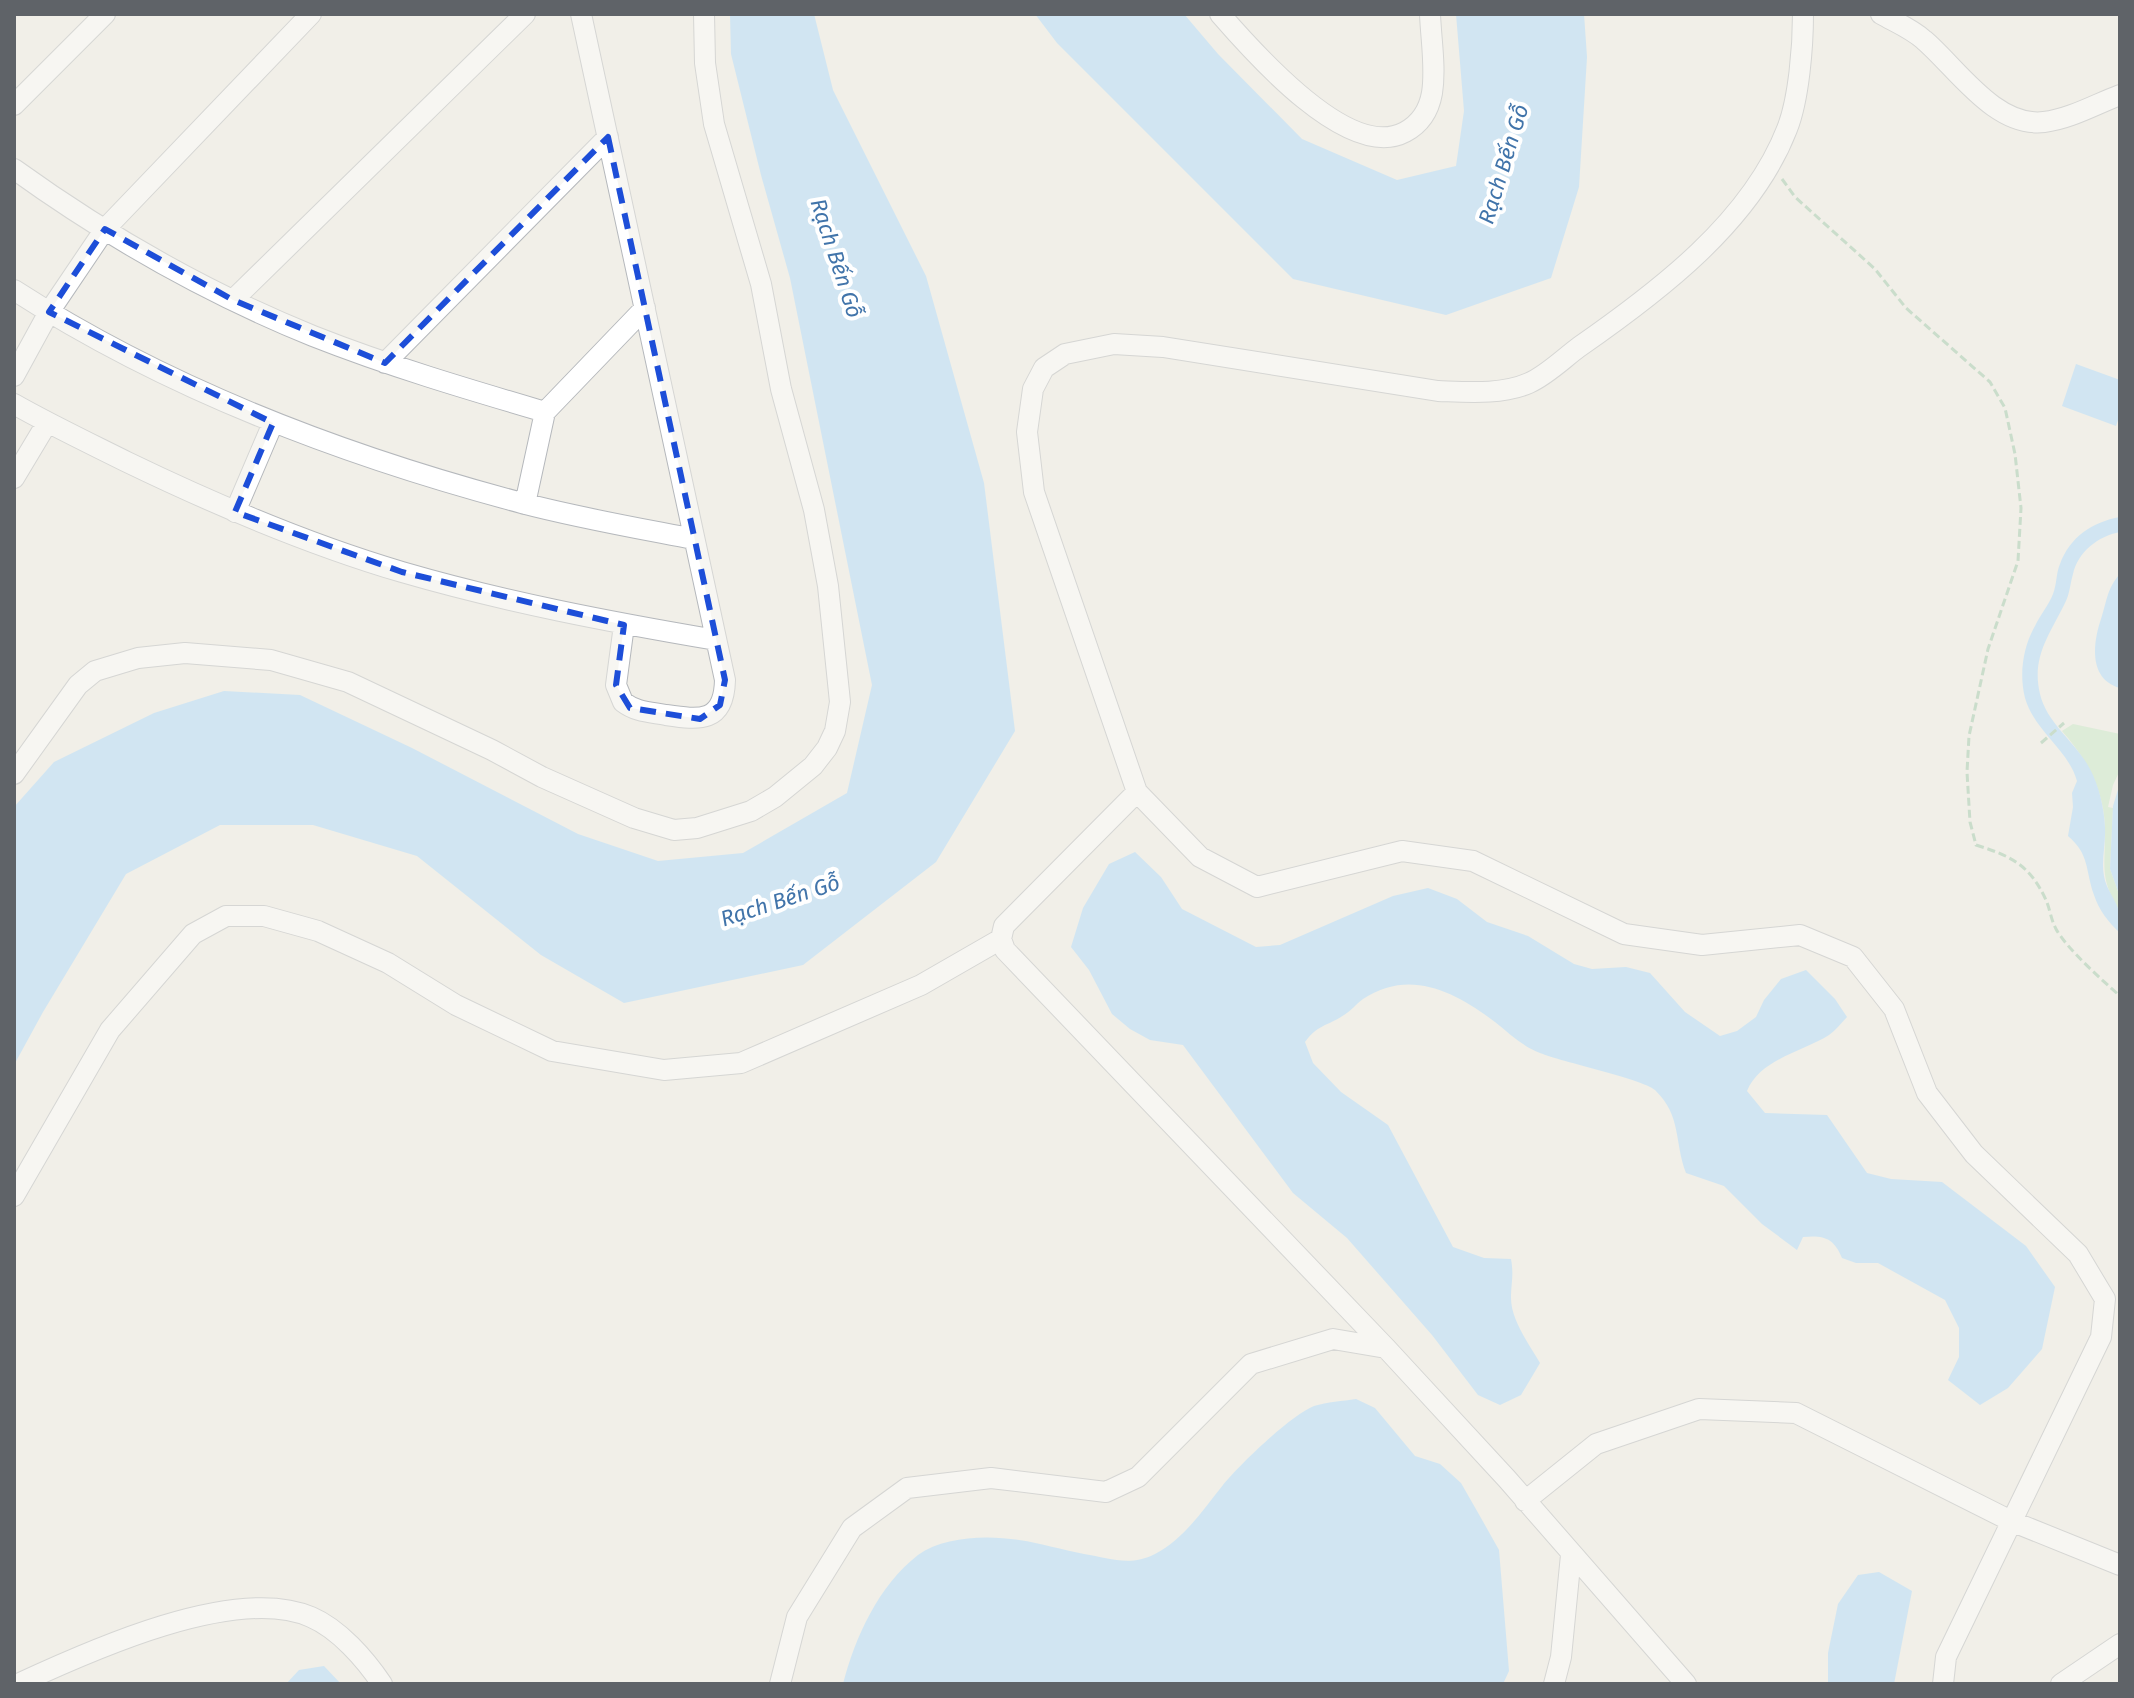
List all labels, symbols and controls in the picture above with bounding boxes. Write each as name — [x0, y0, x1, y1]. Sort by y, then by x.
water label: Rạch Bến Gỗ — [1472, 101, 1534, 227]
water label: Rạch Bến Gỗ — [805, 195, 868, 321]
water label: Rạch Bến Gỗ — [717, 869, 843, 932]

